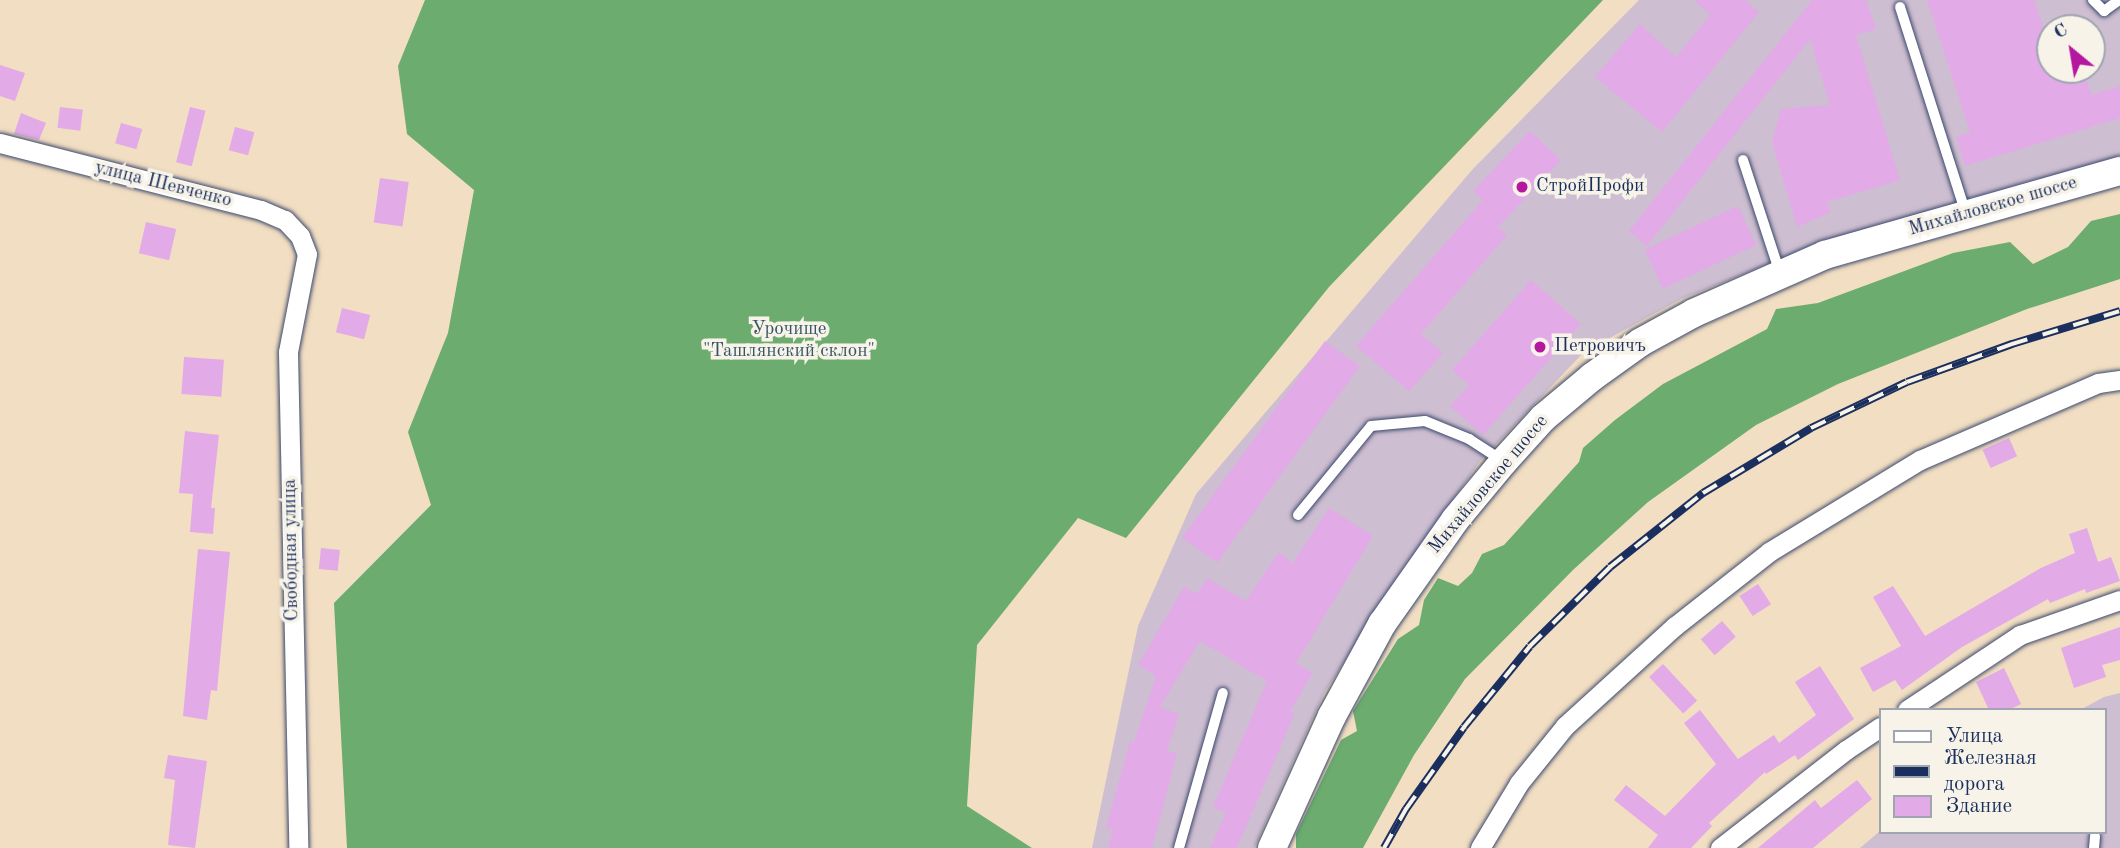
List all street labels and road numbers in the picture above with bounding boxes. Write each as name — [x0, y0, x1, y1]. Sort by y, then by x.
street label: улица Шевченко — [92, 157, 234, 213]
street label: Михайловское шоссе — [1906, 172, 2080, 242]
street label: Михайловское шоссе — [1424, 411, 1554, 559]
street label: Свободная улица — [279, 479, 305, 621]

